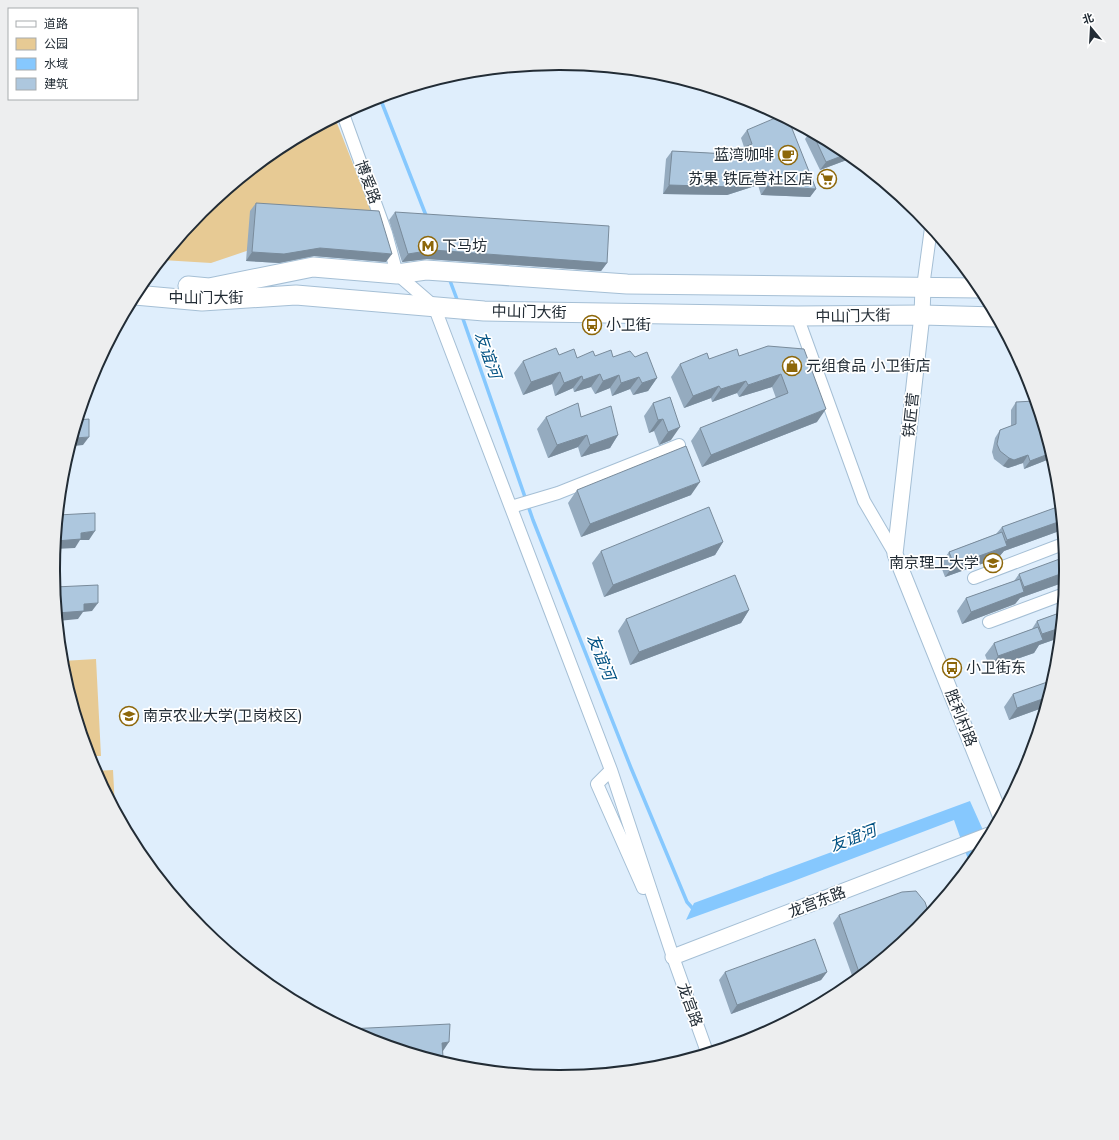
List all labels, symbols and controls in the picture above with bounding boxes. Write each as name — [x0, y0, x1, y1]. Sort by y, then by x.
legend — [8, 8, 138, 100]
north arrow — [1071, 8, 1111, 48]
text: 北 — [1080, 9, 1096, 28]
text: 道路 — [44, 15, 68, 33]
text: 公园 — [44, 35, 68, 53]
text: 水域 — [44, 55, 68, 73]
text: 建筑 — [44, 75, 68, 93]
place label: 蓝湾咖啡 — [714, 144, 774, 166]
cafe icon: 蓝湾咖啡 — [777, 144, 799, 166]
street label: 博爱路 — [350, 157, 386, 207]
place label: 苏果 铁匠营社区店 — [688, 168, 813, 190]
supermarket icon: 苏果 铁匠营社区店 — [816, 168, 838, 190]
metro station icon: 下马坊 — [417, 235, 439, 257]
place label: 下马坊 — [442, 235, 487, 257]
street label: 中山门大街 — [168, 287, 244, 309]
street label: 中山门大街 — [491, 300, 567, 324]
street label: 中山门大街 — [815, 304, 891, 328]
bus stop icon: 小卫街 — [581, 314, 603, 336]
place label: 小卫街 — [606, 314, 651, 336]
water label: 友谊河 — [469, 329, 508, 384]
shop icon: 元组食品 小卫街店 — [781, 355, 803, 377]
place label: 元组食品 小卫街店 — [806, 355, 931, 377]
street label: 铁匠营 — [898, 391, 924, 439]
place label: 南京理工大学 — [889, 552, 979, 574]
school or university icon: 南京理工大学 — [982, 552, 1004, 574]
water label: 友谊河 — [581, 630, 622, 686]
bus stop icon: 小卫街东 — [941, 657, 963, 679]
place label: 小卫街东 — [966, 657, 1026, 679]
street label: 胜利村路 — [940, 686, 982, 750]
school or university icon: 南京农业大学(卫岗校区) — [118, 705, 140, 727]
place label: 南京农业大学(卫岗校区) — [143, 705, 302, 727]
water label: 友谊河 — [826, 818, 882, 857]
street label: 龙宫东路 — [785, 881, 849, 923]
street label: 龙宫路 — [672, 980, 708, 1030]

